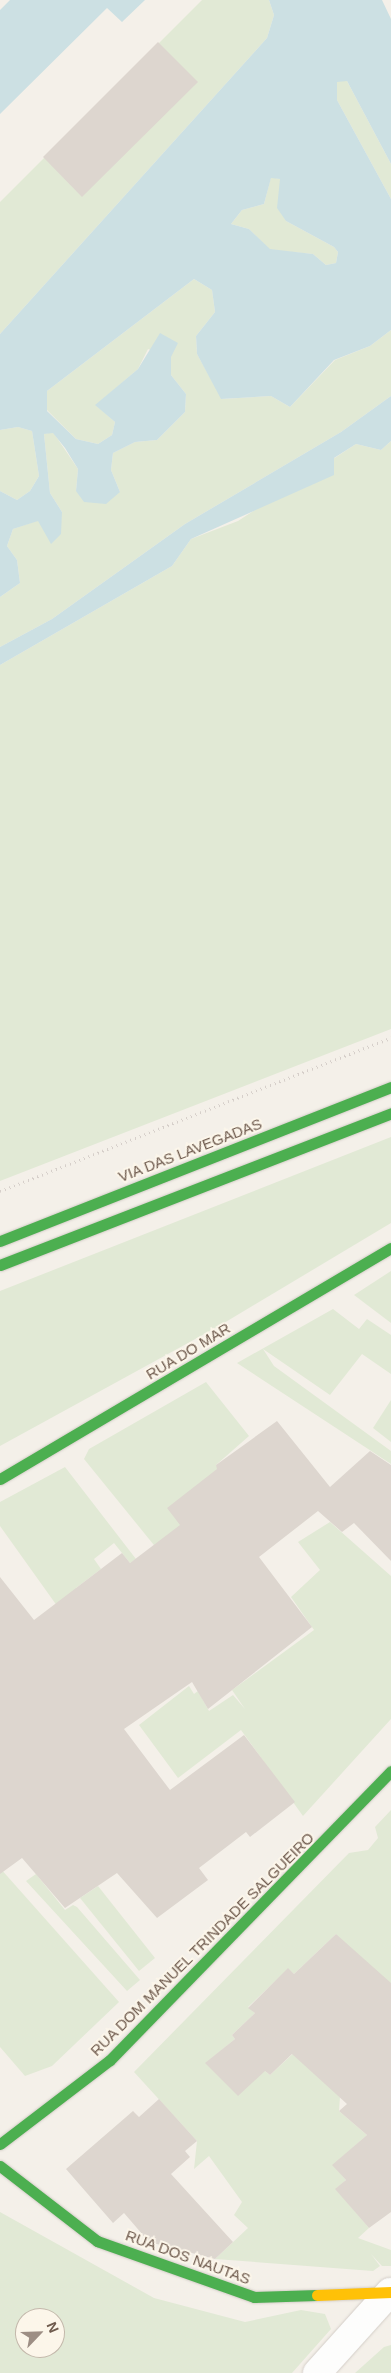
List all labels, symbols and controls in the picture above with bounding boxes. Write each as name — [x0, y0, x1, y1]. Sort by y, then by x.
street label: VIA DAS LAVEGADAS — [115, 1114, 265, 1186]
street label: RUA DO MAR — [142, 1319, 234, 1383]
street label: RUA DOM MANUEL TRINDADE SALGUEIRO — [86, 1828, 318, 2060]
street label: RUA DOS NAUTAS — [123, 2226, 253, 2288]
north arrow — [15, 2308, 65, 2358]
text: N — [43, 2319, 62, 2335]

